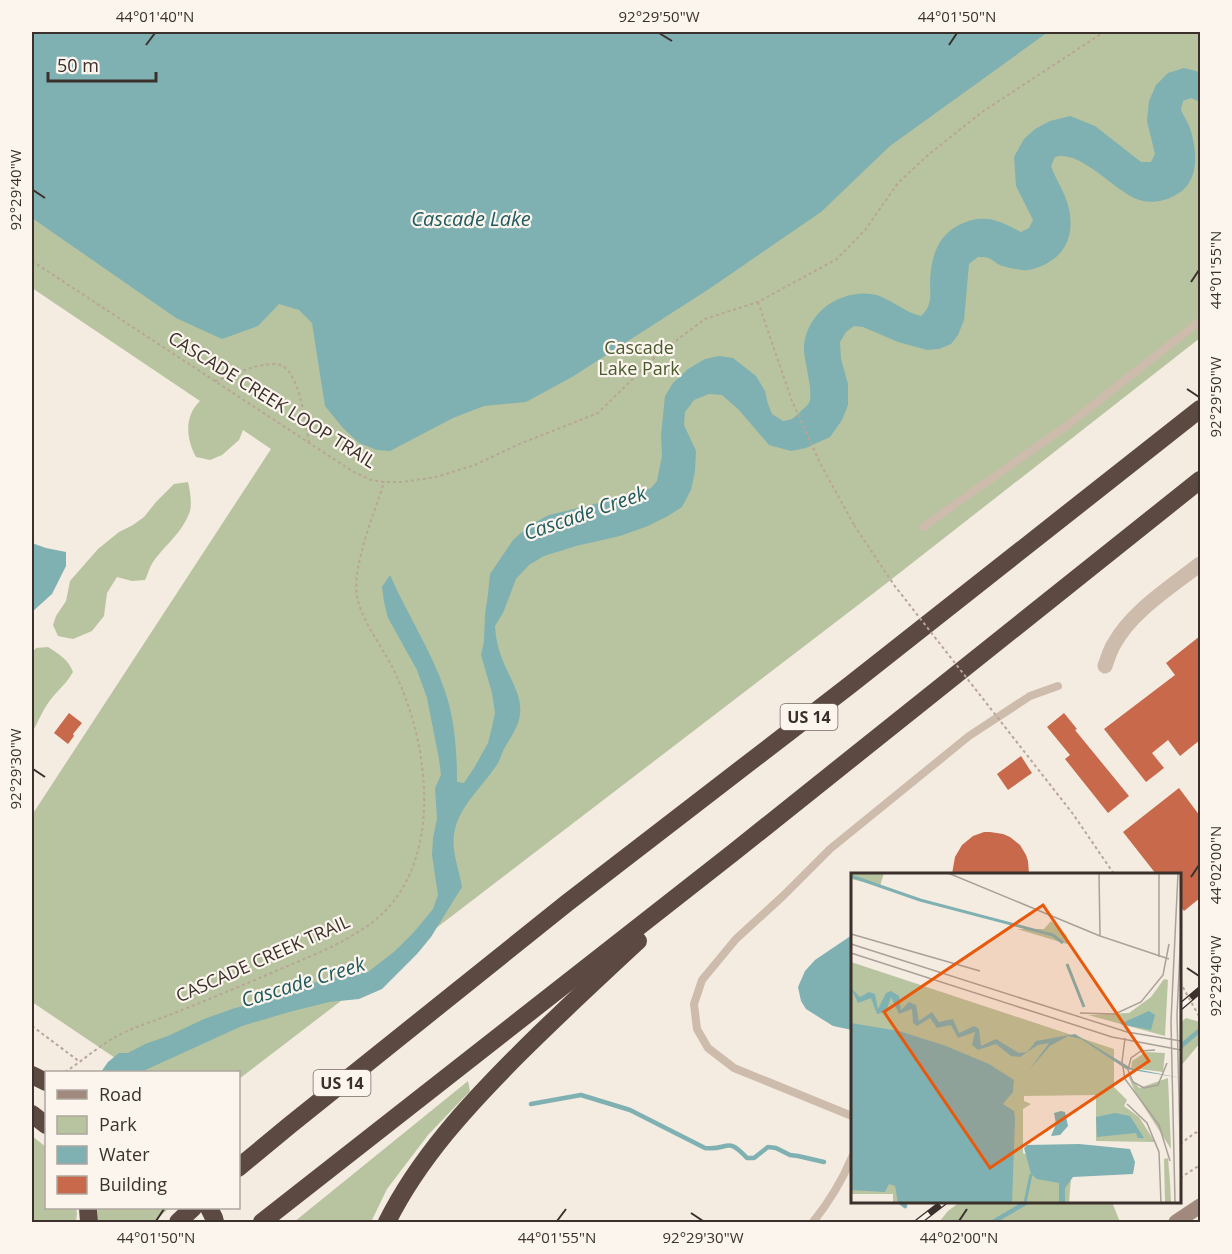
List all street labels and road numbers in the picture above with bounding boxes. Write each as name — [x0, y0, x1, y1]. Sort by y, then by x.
street label: CASCADE CREEK LOOP TRAIL — [164, 325, 381, 473]
road number: US 14 — [780, 704, 838, 730]
street label: CASCADE CREEK TRAIL — [172, 909, 353, 1007]
road number: US 14 — [314, 1070, 370, 1096]

